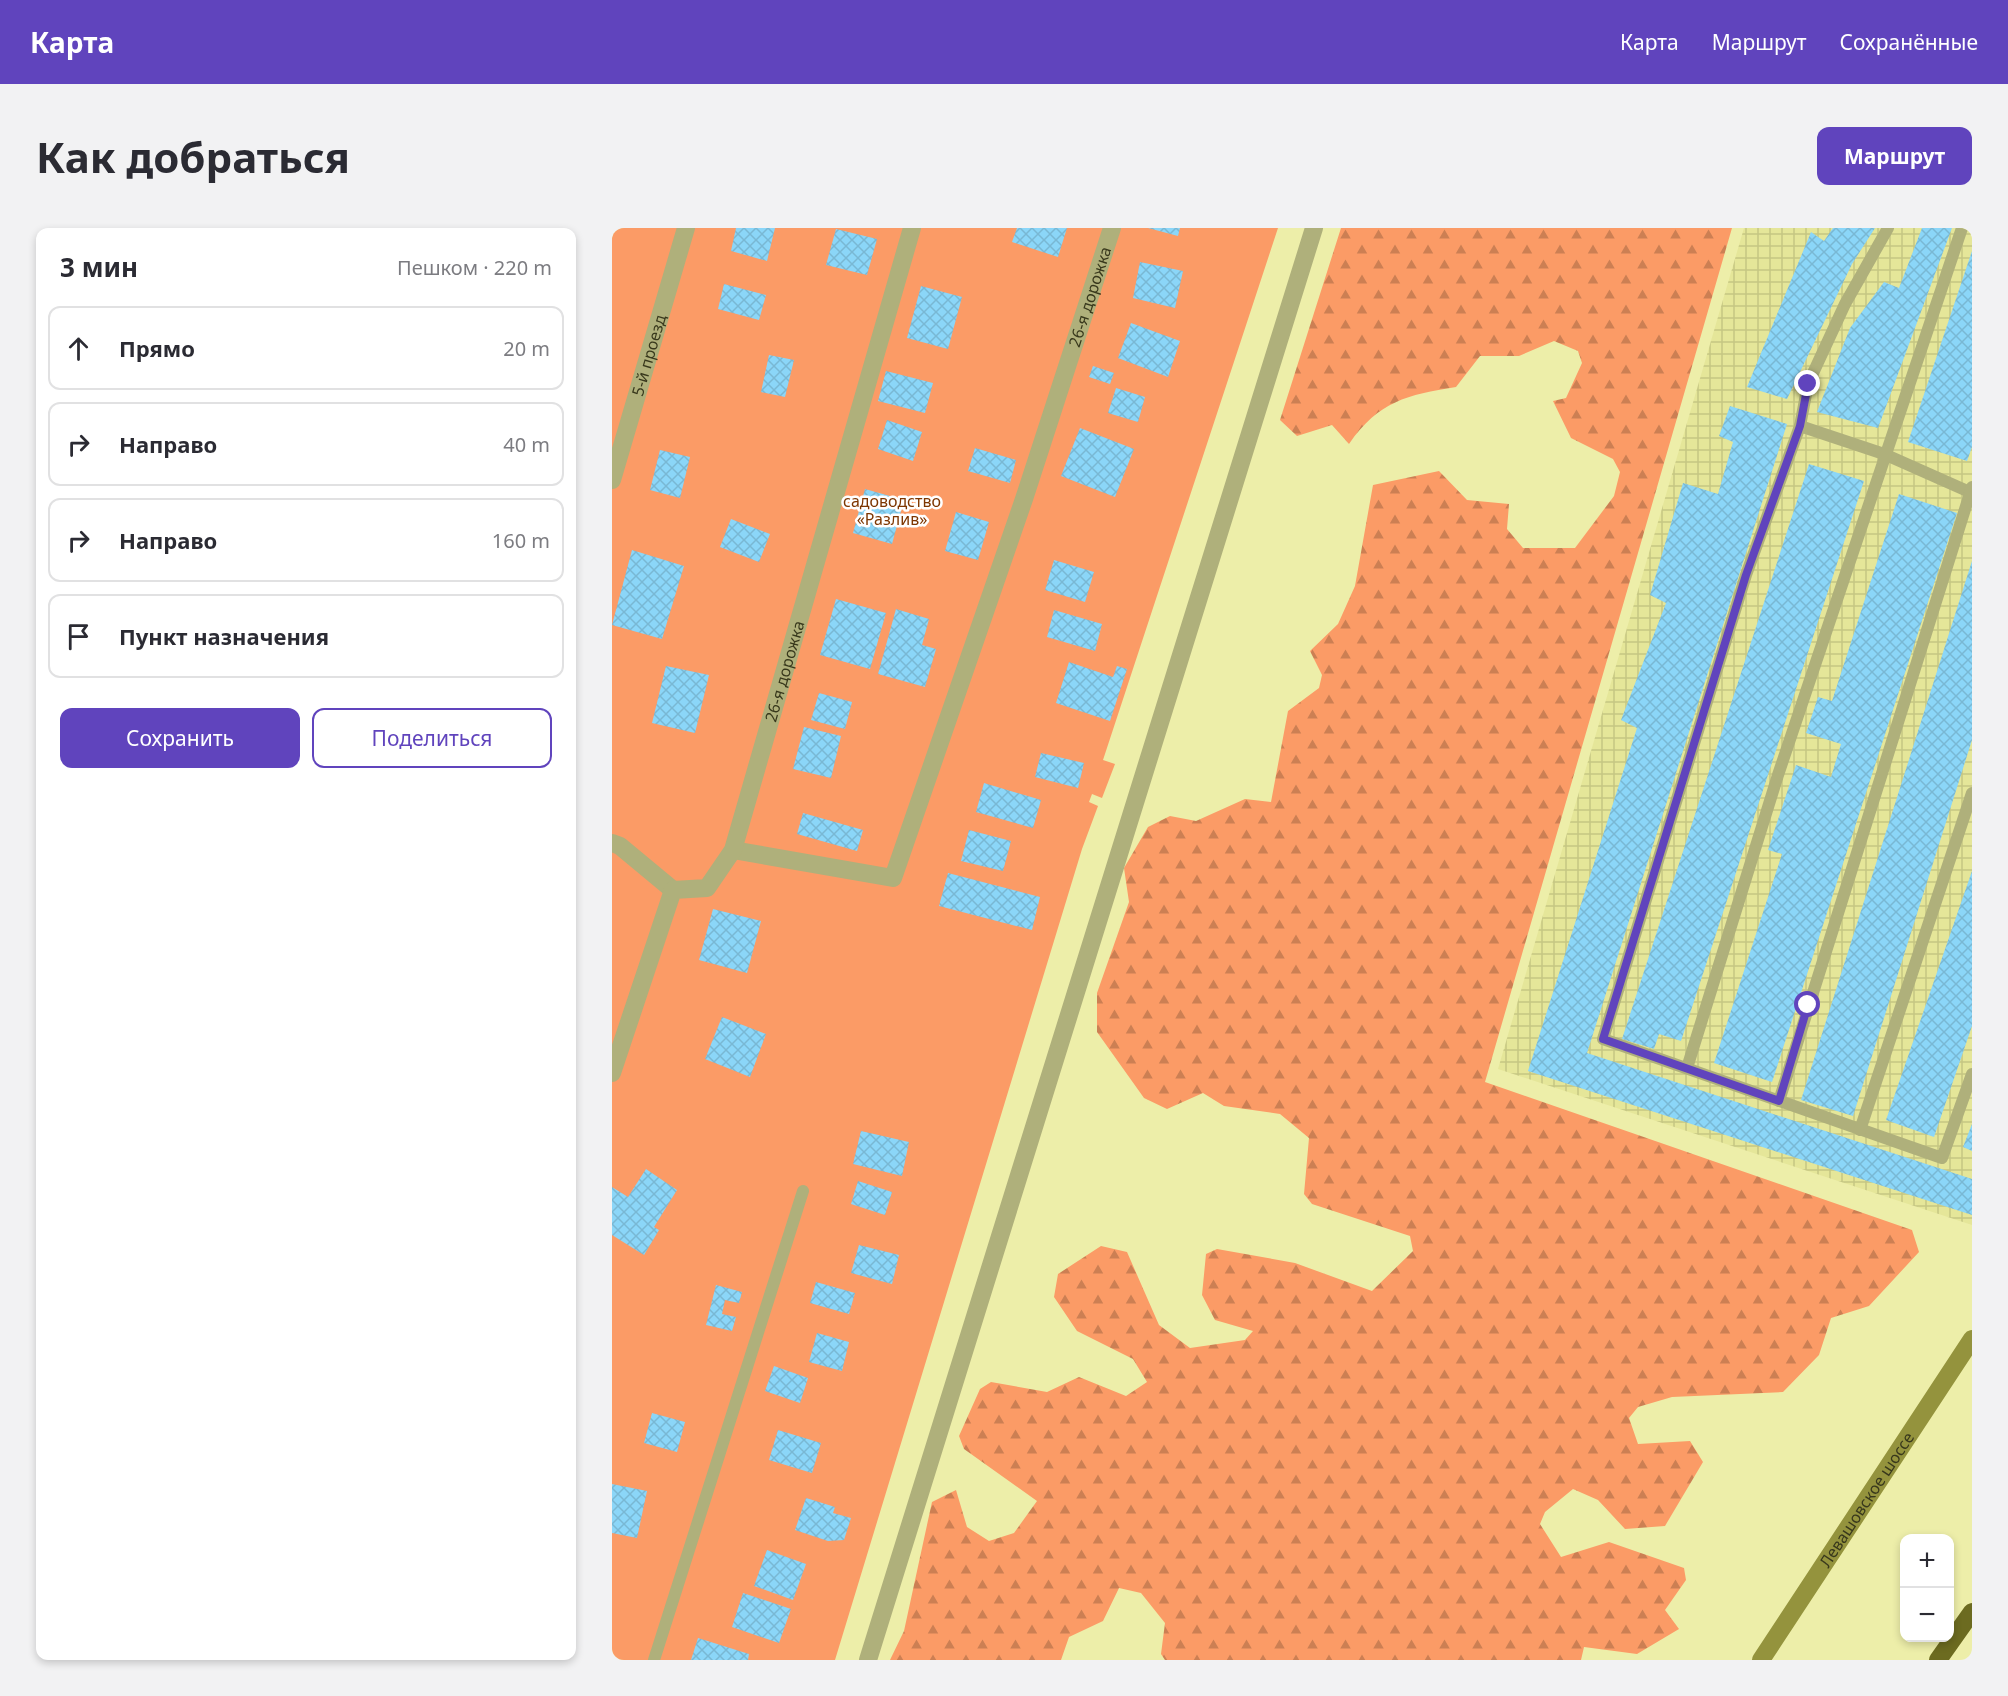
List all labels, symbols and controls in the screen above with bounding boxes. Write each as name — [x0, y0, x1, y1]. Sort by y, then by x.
text: Карта — [30, 23, 114, 61]
text: Карта — [1620, 28, 1679, 56]
text: Маршрут — [1712, 28, 1807, 56]
text: Сохранённые — [1840, 28, 1978, 56]
button: Маршрут — [1817, 127, 1972, 185]
text: Как добраться — [36, 128, 350, 185]
street label: 26-я дорожка — [1063, 244, 1116, 350]
text: 3 мин — [60, 249, 138, 285]
text: Пешком · 220 m — [397, 254, 552, 281]
street label: 5-й проезд — [626, 312, 671, 399]
icon: ahead — [62, 332, 95, 365]
text: Прямо — [119, 333, 195, 363]
text: 20 m — [503, 335, 550, 362]
route end — [1794, 370, 1820, 396]
icon: right — [62, 428, 95, 461]
text: Направо — [119, 429, 217, 459]
text: 40 m — [503, 431, 550, 458]
park label: садоводство «Разлив» — [843, 490, 941, 530]
icon: right — [62, 524, 95, 557]
text: Направо — [119, 525, 217, 555]
text: 160 m — [492, 527, 550, 554]
street label: 26-я дорожка — [759, 618, 809, 724]
icon: arrive — [62, 620, 95, 653]
text: Пункт назначения — [119, 621, 329, 651]
button: Сохранить — [60, 708, 300, 768]
button: Поделиться — [312, 708, 552, 768]
route start — [1794, 991, 1820, 1017]
street label: Левашовское шоссе — [1814, 1428, 1919, 1571]
map controls — [1900, 1534, 1954, 1642]
button: + — [1900, 1534, 1954, 1588]
button: − — [1900, 1588, 1954, 1642]

